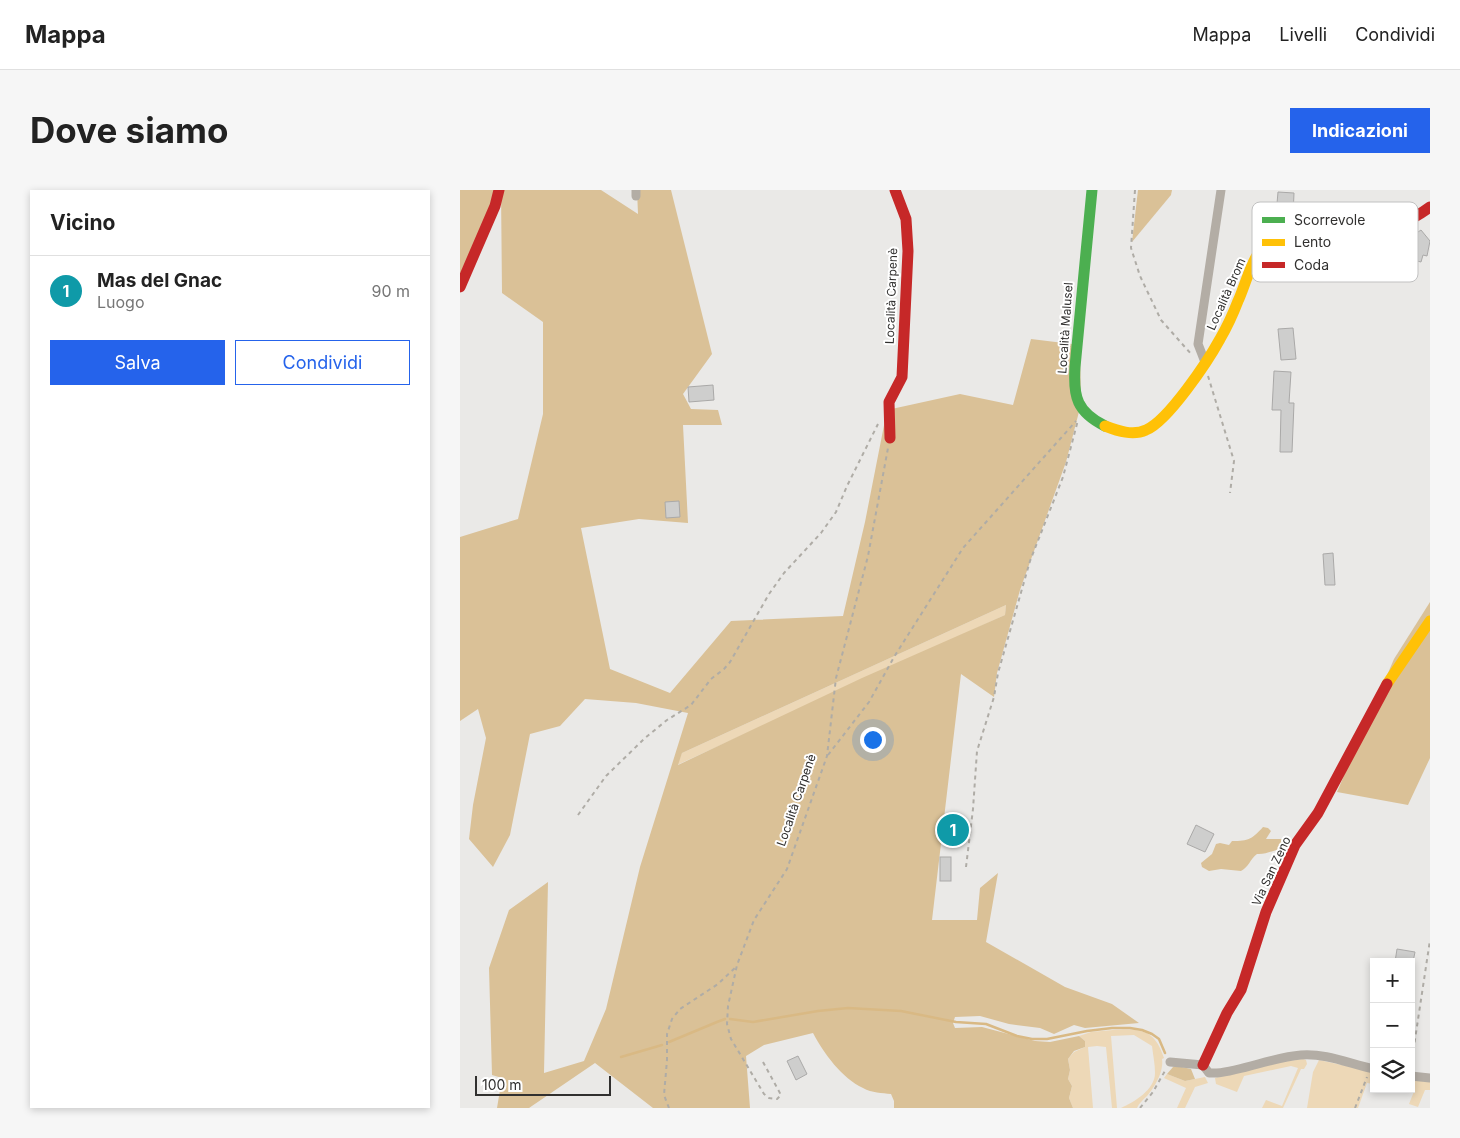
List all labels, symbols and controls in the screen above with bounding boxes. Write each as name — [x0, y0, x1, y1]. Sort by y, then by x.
text: Mappa — [25, 20, 106, 49]
text: Mappa — [1193, 24, 1251, 45]
text: Livelli — [1279, 24, 1327, 45]
text: Condividi — [1355, 24, 1435, 45]
button: Indicazioni — [1290, 108, 1430, 153]
text: Dove siamo — [30, 109, 228, 151]
legend — [1252, 202, 1418, 282]
text: Vicino — [50, 210, 115, 235]
text: Scorrevole — [1294, 211, 1365, 228]
text: Lento — [1294, 233, 1331, 250]
street label: Località Carpenè — [882, 248, 900, 344]
street label: Località Brom — [1203, 256, 1249, 332]
text: Coda — [1294, 256, 1329, 273]
text: Mas del Gnac — [97, 269, 222, 292]
text: 1 — [63, 281, 69, 301]
text: 90 m — [371, 281, 410, 301]
street label: Località Malusel — [1054, 282, 1076, 374]
text: Luogo — [97, 292, 145, 312]
button: Salva — [50, 340, 225, 385]
button: Condividi — [235, 340, 410, 385]
your location — [860, 727, 886, 753]
street label: Località Carpenè — [773, 752, 819, 848]
pin: 1 — [937, 811, 969, 849]
street label: Via San Zeno — [1248, 834, 1294, 908]
map controls — [1370, 958, 1415, 1093]
button: + — [1370, 958, 1415, 1003]
button: − — [1370, 1003, 1415, 1048]
button: layers — [1370, 1048, 1415, 1093]
scale bar — [475, 1073, 611, 1096]
text: 100 m — [482, 1076, 522, 1093]

